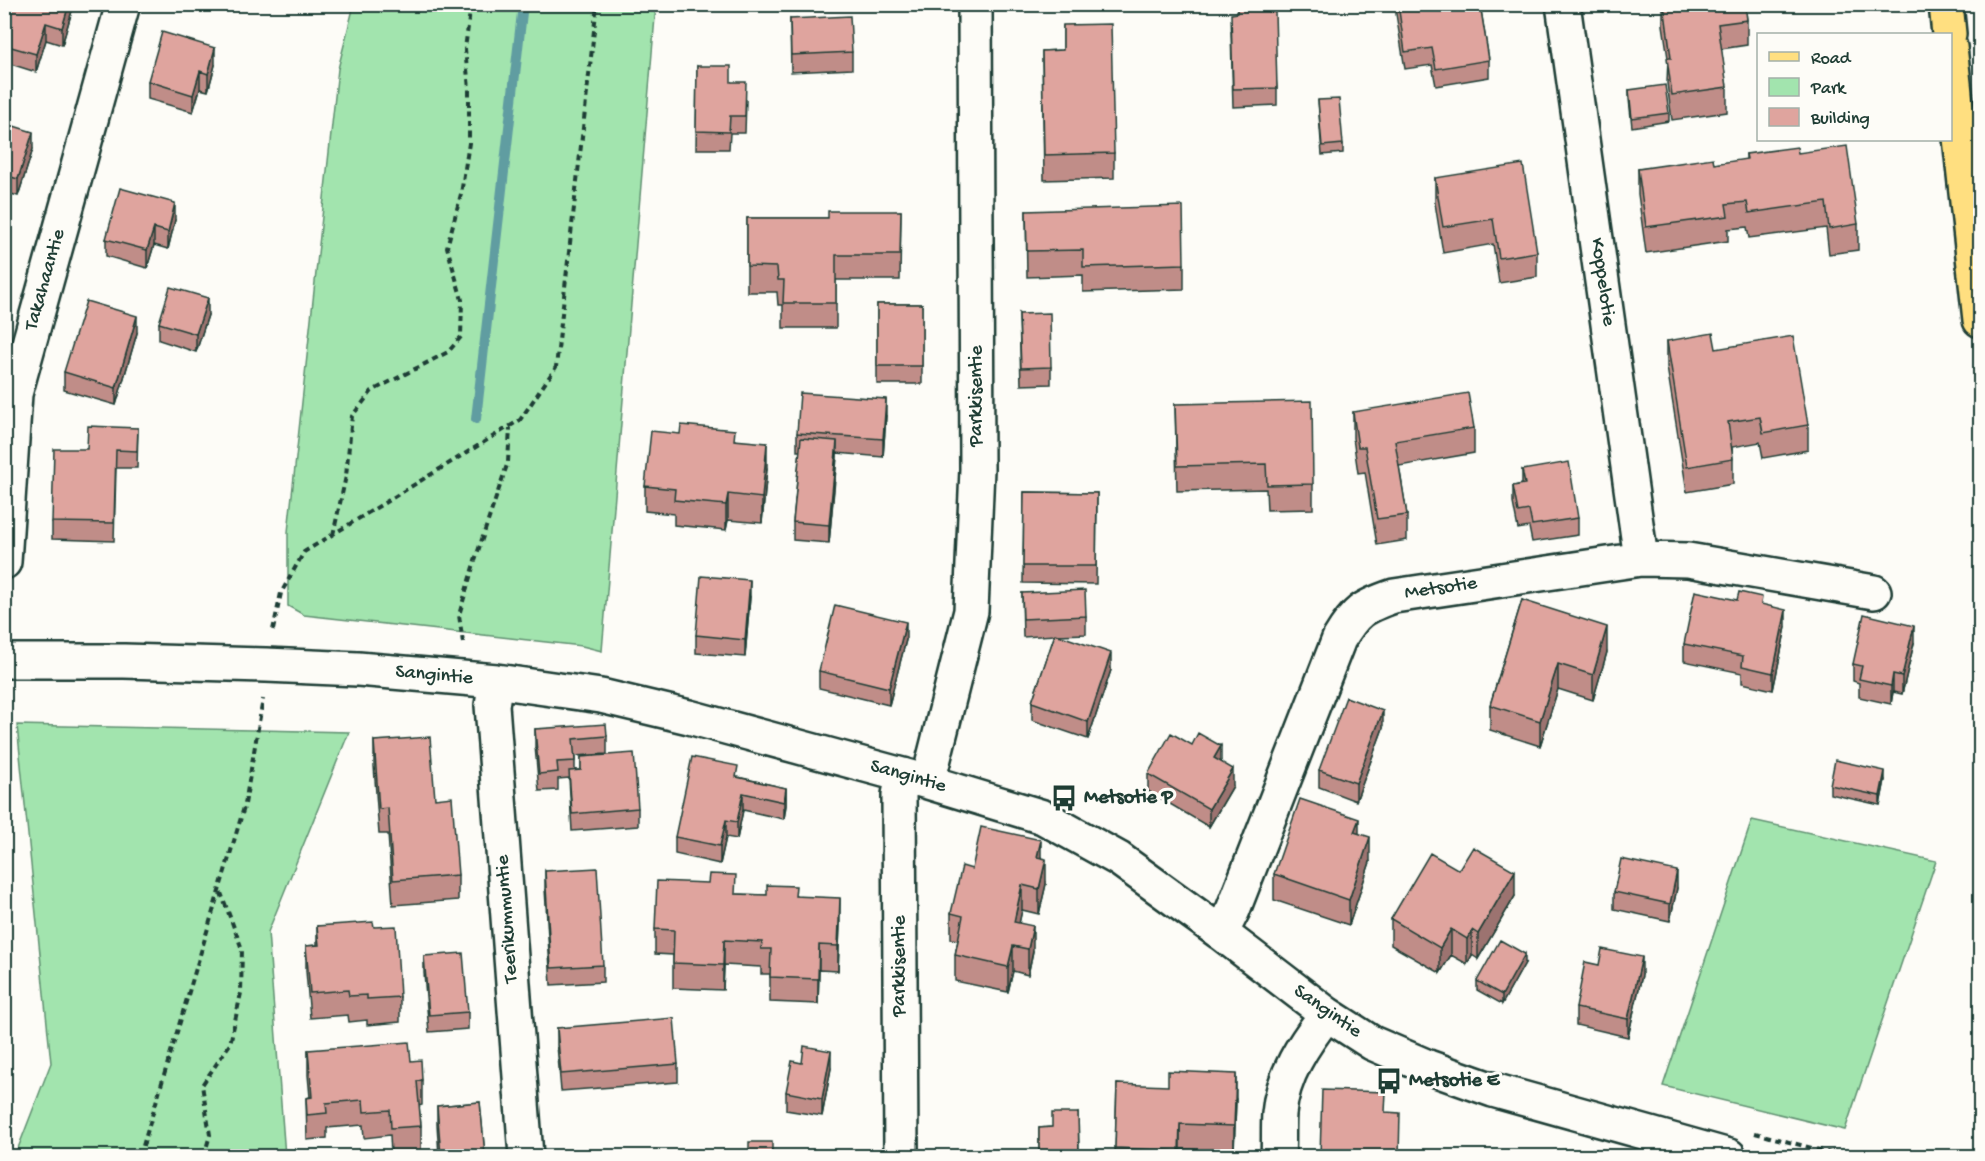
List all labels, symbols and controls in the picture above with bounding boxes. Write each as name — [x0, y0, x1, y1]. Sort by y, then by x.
legend — [1757, 33, 1952, 141]
text: Road — [1811, 49, 1852, 70]
text: Park — [1810, 79, 1847, 100]
text: Building — [1810, 109, 1870, 130]
street label: Takahaantie — [20, 226, 72, 334]
street label: Koppelotie — [1584, 236, 1620, 328]
street label: Parkkisentie — [966, 345, 989, 448]
street label: Metsotie — [1403, 572, 1479, 605]
street label: Sangintie — [394, 661, 474, 691]
street label: Sangintie — [867, 755, 949, 799]
bus stop icon: Metsotie P — [1049, 783, 1079, 813]
place label: Metsotie P — [1084, 787, 1174, 810]
street label: Teerikummuntie — [492, 854, 524, 985]
street label: Parkkisentie — [889, 915, 912, 1018]
street label: Sangintie — [1288, 980, 1366, 1044]
bus stop icon: Metsotie E — [1374, 1066, 1404, 1096]
place label: Metsotie E — [1409, 1070, 1501, 1093]

